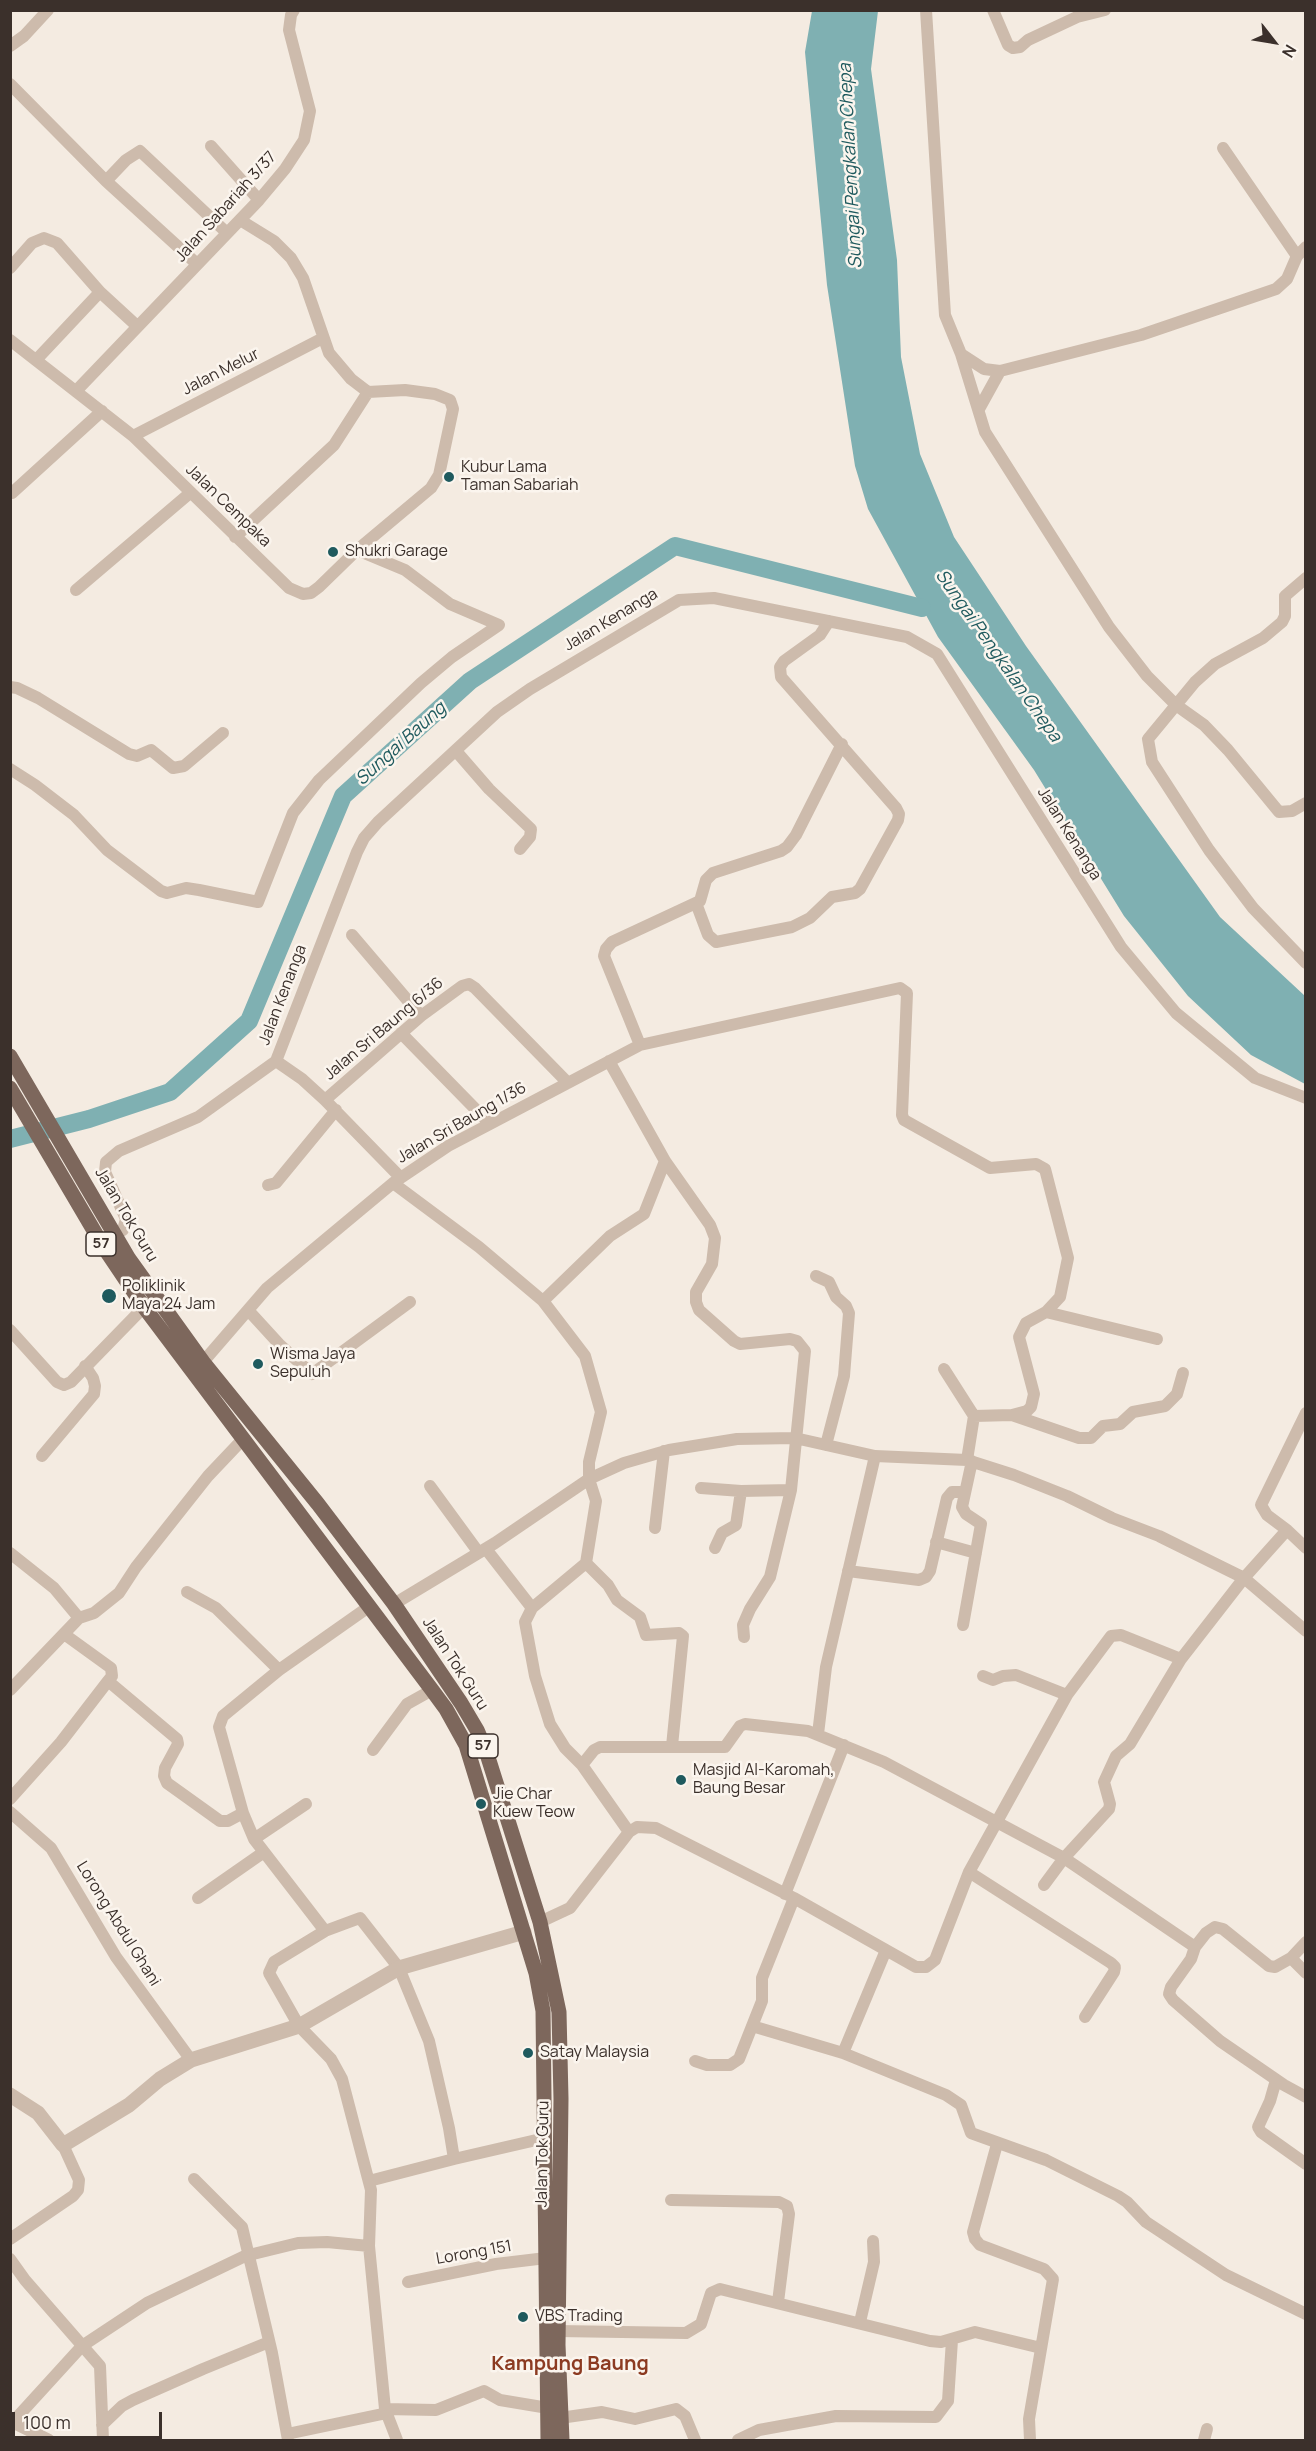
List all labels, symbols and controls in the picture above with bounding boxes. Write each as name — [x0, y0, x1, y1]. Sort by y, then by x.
north arrow — [1244, 12, 1304, 72]
text: N — [1277, 41, 1302, 62]
water label: Sungai Pengkalan Chepa — [835, 63, 867, 269]
street label: Jalan Sabariah 3/37 — [171, 148, 281, 266]
street label: Jalan Melur — [179, 345, 263, 399]
place label: Kubur Lama Taman Sabariah — [461, 458, 578, 496]
street label: Jalan Cempaka — [181, 461, 275, 551]
marker: Kubur Lama Taman Sabariah — [442, 470, 456, 484]
place label: Shukri Garage — [345, 542, 448, 562]
marker: Shukri Garage — [326, 545, 340, 559]
water label: Sungai Pengkalan Chepa — [930, 566, 1066, 746]
street label: Jalan Kenanga — [561, 585, 661, 655]
water label: Sungai Baung — [351, 698, 451, 790]
street label: Jalan Kenanga — [1033, 784, 1105, 884]
street label: Jalan Kenanga — [255, 942, 311, 1048]
street label: Jalan Sri Baung 6/36 — [321, 974, 447, 1084]
street label: Jalan Sri Baung 1/36 — [394, 1078, 530, 1168]
street label: Jalan Tok Guru — [90, 1164, 162, 1266]
road number: 57 — [86, 1232, 116, 1256]
place label: Poliklinik Maya 24 Jam — [122, 1277, 215, 1315]
marker: Poliklinik Maya 24 Jam — [100, 1287, 118, 1305]
place label: Wisma Jaya Sepuluh — [270, 1345, 355, 1383]
marker: Wisma Jaya Sepuluh — [251, 1357, 265, 1371]
street label: Jalan Tok Guru — [418, 1614, 492, 1714]
road number: 57 — [468, 1734, 498, 1758]
place label: Masjid Al-Karomah, Baung Besar — [693, 1761, 834, 1799]
marker: Masjid Al-Karomah, Baung Besar — [674, 1773, 688, 1787]
place label: Jie Char Kuew Teow — [493, 1785, 575, 1823]
marker: Jie Char Kuew Teow — [474, 1797, 488, 1811]
street label: Lorong Abdul Ghani — [72, 1858, 164, 1990]
place label: Satay Malaysia — [540, 2043, 649, 2063]
marker: Satay Malaysia — [521, 2046, 535, 2060]
street label: Jalan Tok Guru — [532, 2101, 554, 2207]
street label: Lorong 151 — [435, 2237, 513, 2269]
place label: VBS Trading — [535, 2307, 623, 2327]
marker: VBS Trading — [516, 2310, 530, 2324]
district label: Kampung Baung — [491, 2352, 649, 2376]
scale bar — [15, 2400, 165, 2438]
text: 100 m — [23, 2410, 71, 2434]

